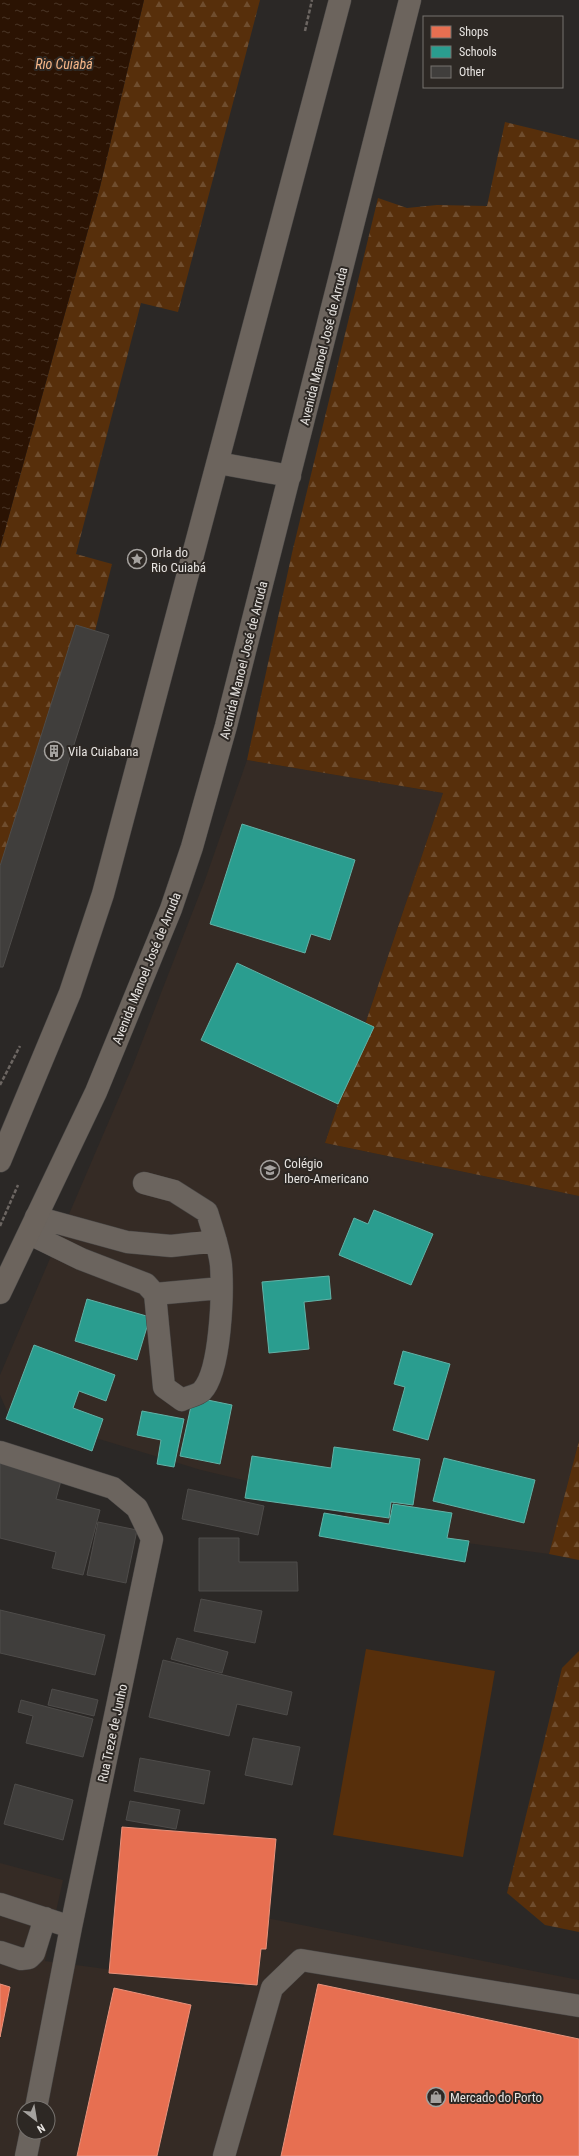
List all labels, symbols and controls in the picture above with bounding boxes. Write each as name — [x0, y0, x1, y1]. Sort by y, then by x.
legend — [423, 16, 563, 88]
text: Shops — [459, 25, 488, 39]
text: Schools — [459, 45, 497, 59]
water label: Rio Cuiabá — [35, 56, 93, 72]
text: Other — [459, 65, 485, 79]
street label: Avenida Manoel José de Arruda — [297, 266, 350, 427]
place label: Orla do Rio Cuiabá — [151, 545, 206, 575]
place icon: Orla do Rio Cuiabá — [126, 548, 148, 570]
street label: Avenida Manoel José de Arruda — [217, 580, 270, 741]
building icon: Vila Cuiabana — [43, 740, 65, 762]
place label: Vila Cuiabana — [68, 744, 139, 759]
street label: Avenida Manoel José de Arruda — [109, 890, 184, 1046]
place label: Colégio Ibero-Americano — [284, 1156, 369, 1186]
school or university icon: Colégio Ibero-Americano — [259, 1159, 281, 1181]
street label: Rua Treze de Junho — [95, 1683, 130, 1784]
shop icon: Mercado do Porto — [425, 2086, 447, 2108]
place label: Mercado do Porto — [450, 2090, 542, 2105]
north arrow — [16, 2100, 56, 2140]
text: N — [34, 2121, 47, 2136]

